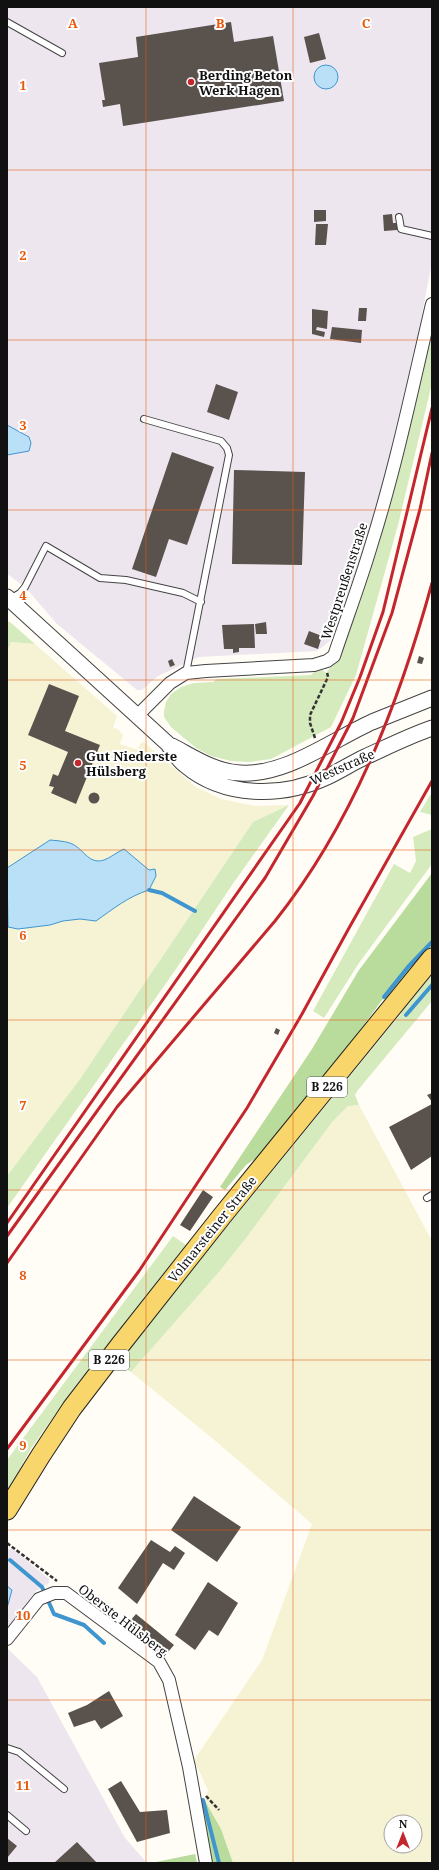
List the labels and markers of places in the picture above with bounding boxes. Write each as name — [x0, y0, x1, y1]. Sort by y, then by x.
place label: Berding Beton Werk Hagen — [199, 66, 293, 99]
marker: Berding Beton Werk Hagen — [186, 77, 196, 87]
place label: Gut Niederste Hülsberg — [86, 747, 177, 780]
marker: Gut Niederste Hülsberg — [73, 758, 83, 768]

